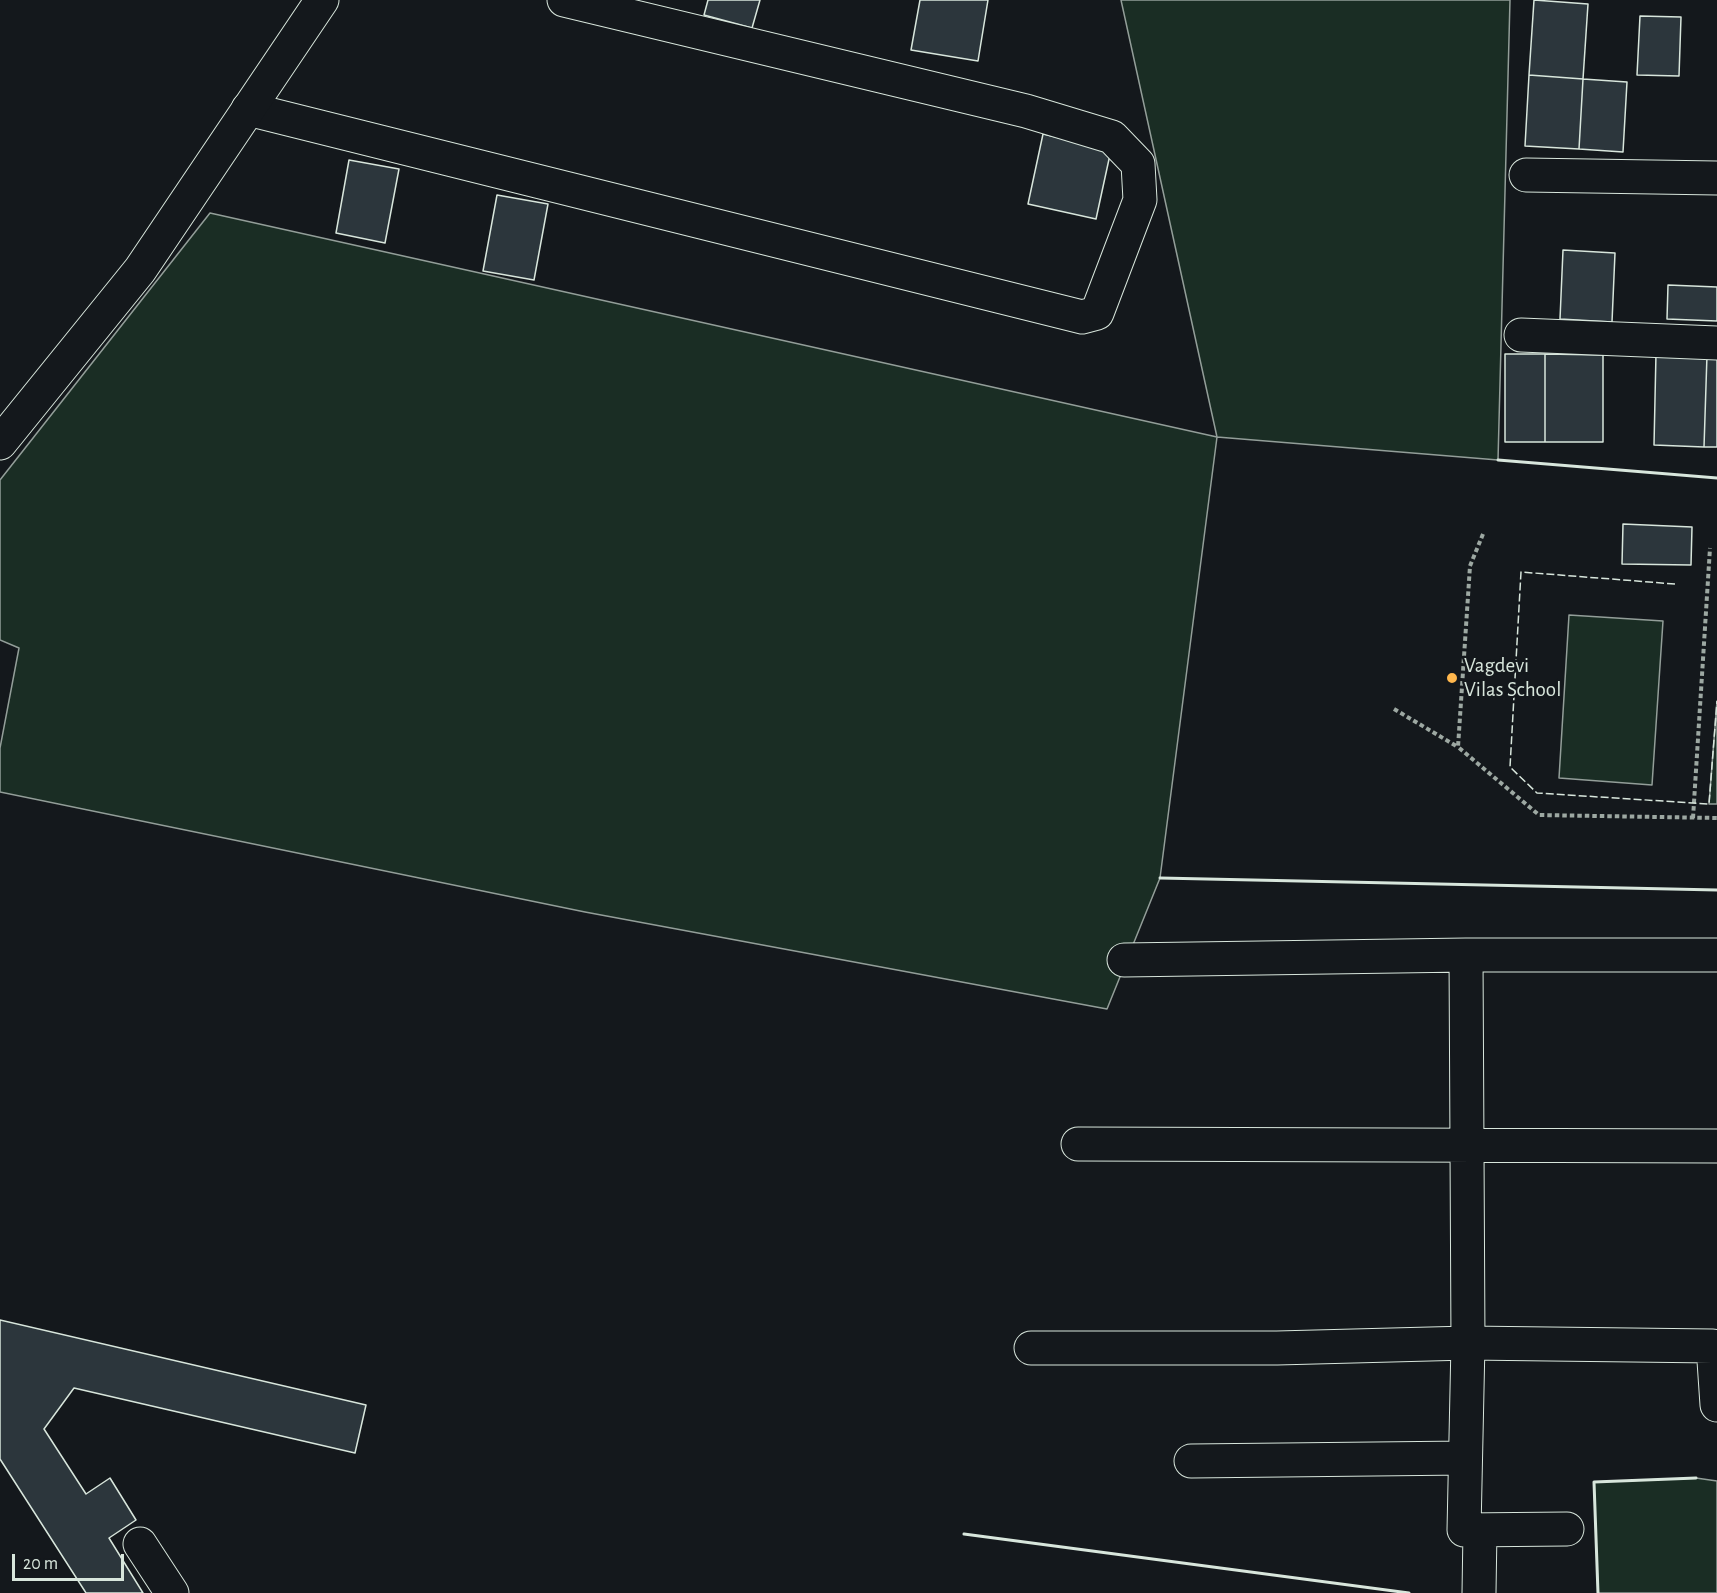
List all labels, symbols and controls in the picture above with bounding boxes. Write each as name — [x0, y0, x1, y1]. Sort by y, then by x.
place label: Vagdevi Vilas School — [1464, 653, 1561, 703]
marker: Vagdevi Vilas School — [1445, 671, 1459, 685]
scale bar — [15, 1542, 128, 1580]
text: 20 m — [23, 1555, 58, 1573]

